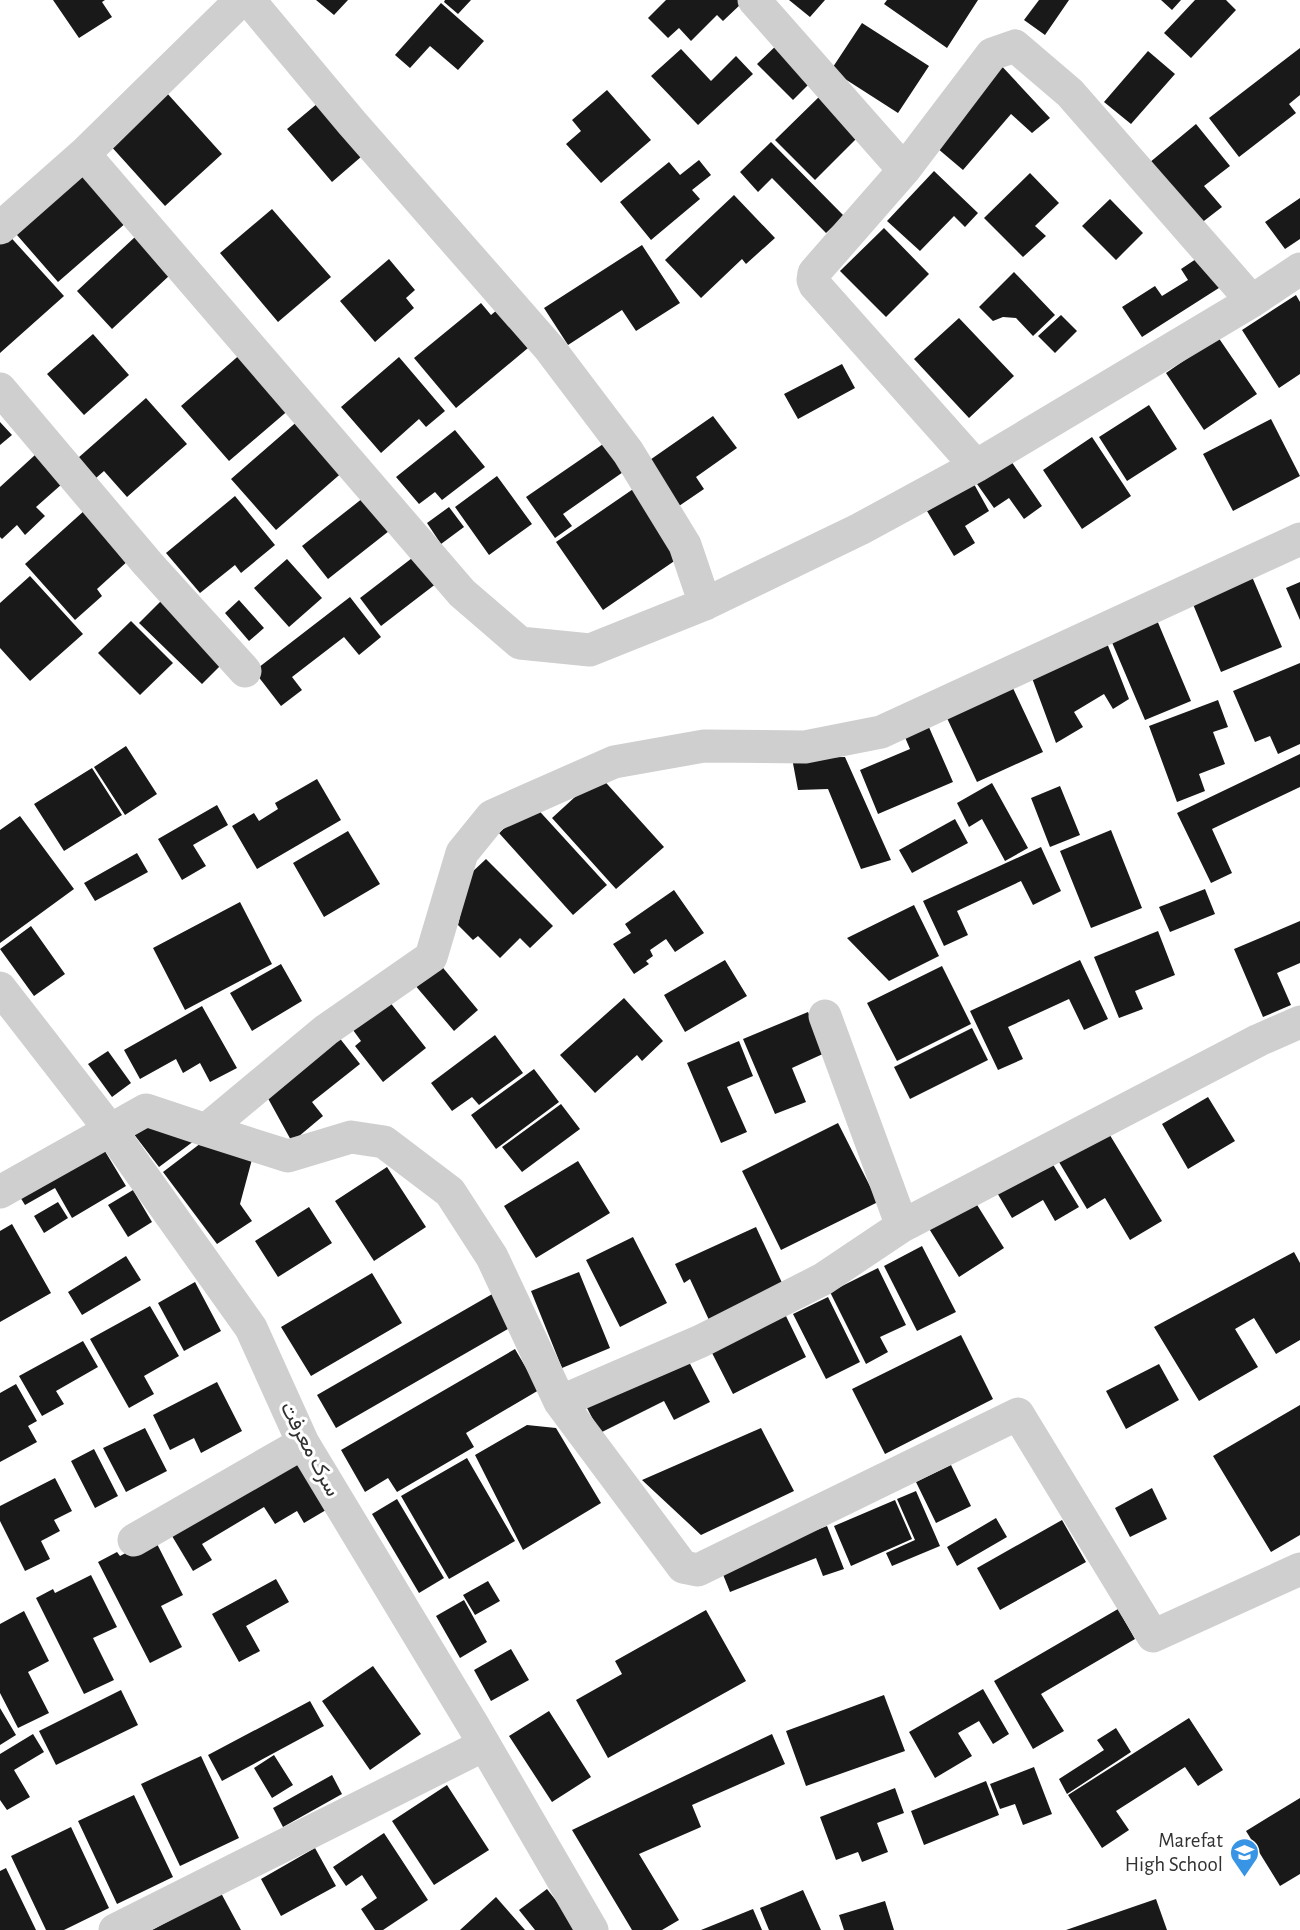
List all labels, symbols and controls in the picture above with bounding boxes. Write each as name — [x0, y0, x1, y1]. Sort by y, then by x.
street label: سرک معرفت — [275, 1398, 344, 1501]
place label: Marefat High School — [1125, 1830, 1223, 1875]
school or university icon: Marefat High School — [1228, 1836, 1260, 1878]

